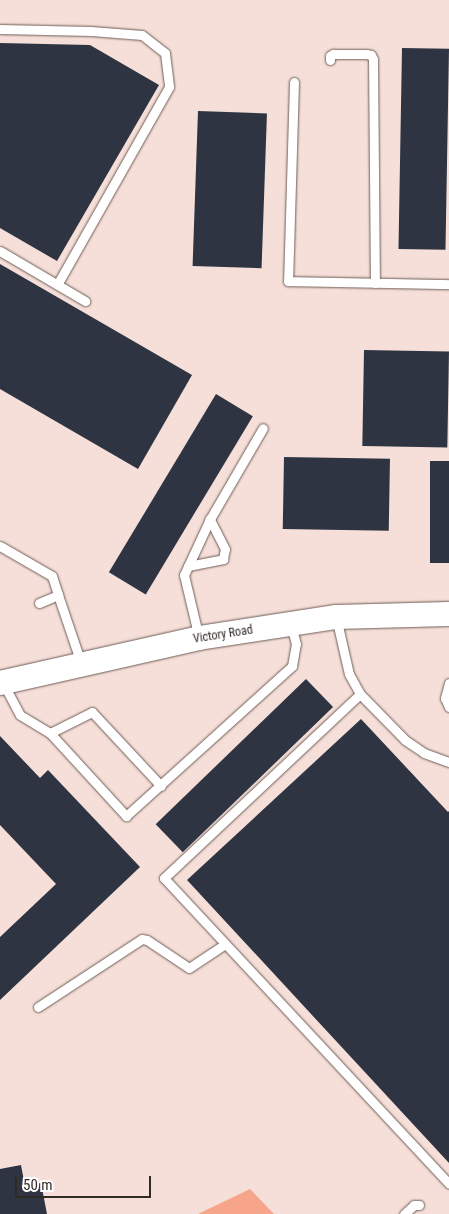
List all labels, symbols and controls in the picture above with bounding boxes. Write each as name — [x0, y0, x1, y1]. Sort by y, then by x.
street label: Victory Road — [192, 623, 254, 647]
scale bar — [18, 1166, 154, 1198]
text: 50 m — [23, 1176, 53, 1194]

